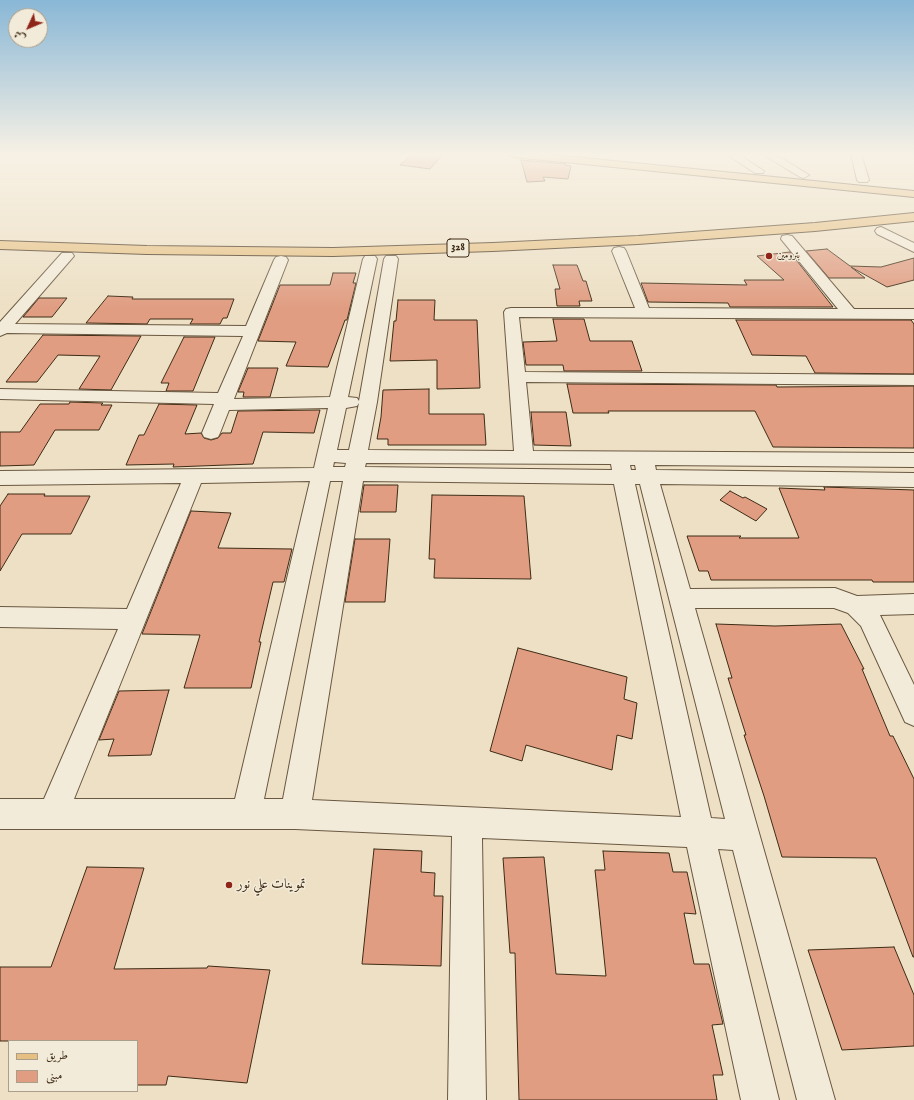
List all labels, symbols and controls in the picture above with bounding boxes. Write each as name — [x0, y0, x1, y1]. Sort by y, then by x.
north arrow — [8, 8, 48, 48]
text: ش — [11, 27, 29, 44]
road number: 328 — [447, 239, 469, 257]
place label: بترومين — [777, 250, 800, 262]
marker: بترومين — [764, 251, 774, 261]
place label: تموينات علي نور — [237, 877, 306, 893]
marker: تموينات علي نور — [224, 880, 234, 890]
legend — [8, 1040, 138, 1092]
text: طريق — [46, 1048, 68, 1063]
text: مبنى — [46, 1068, 62, 1083]

